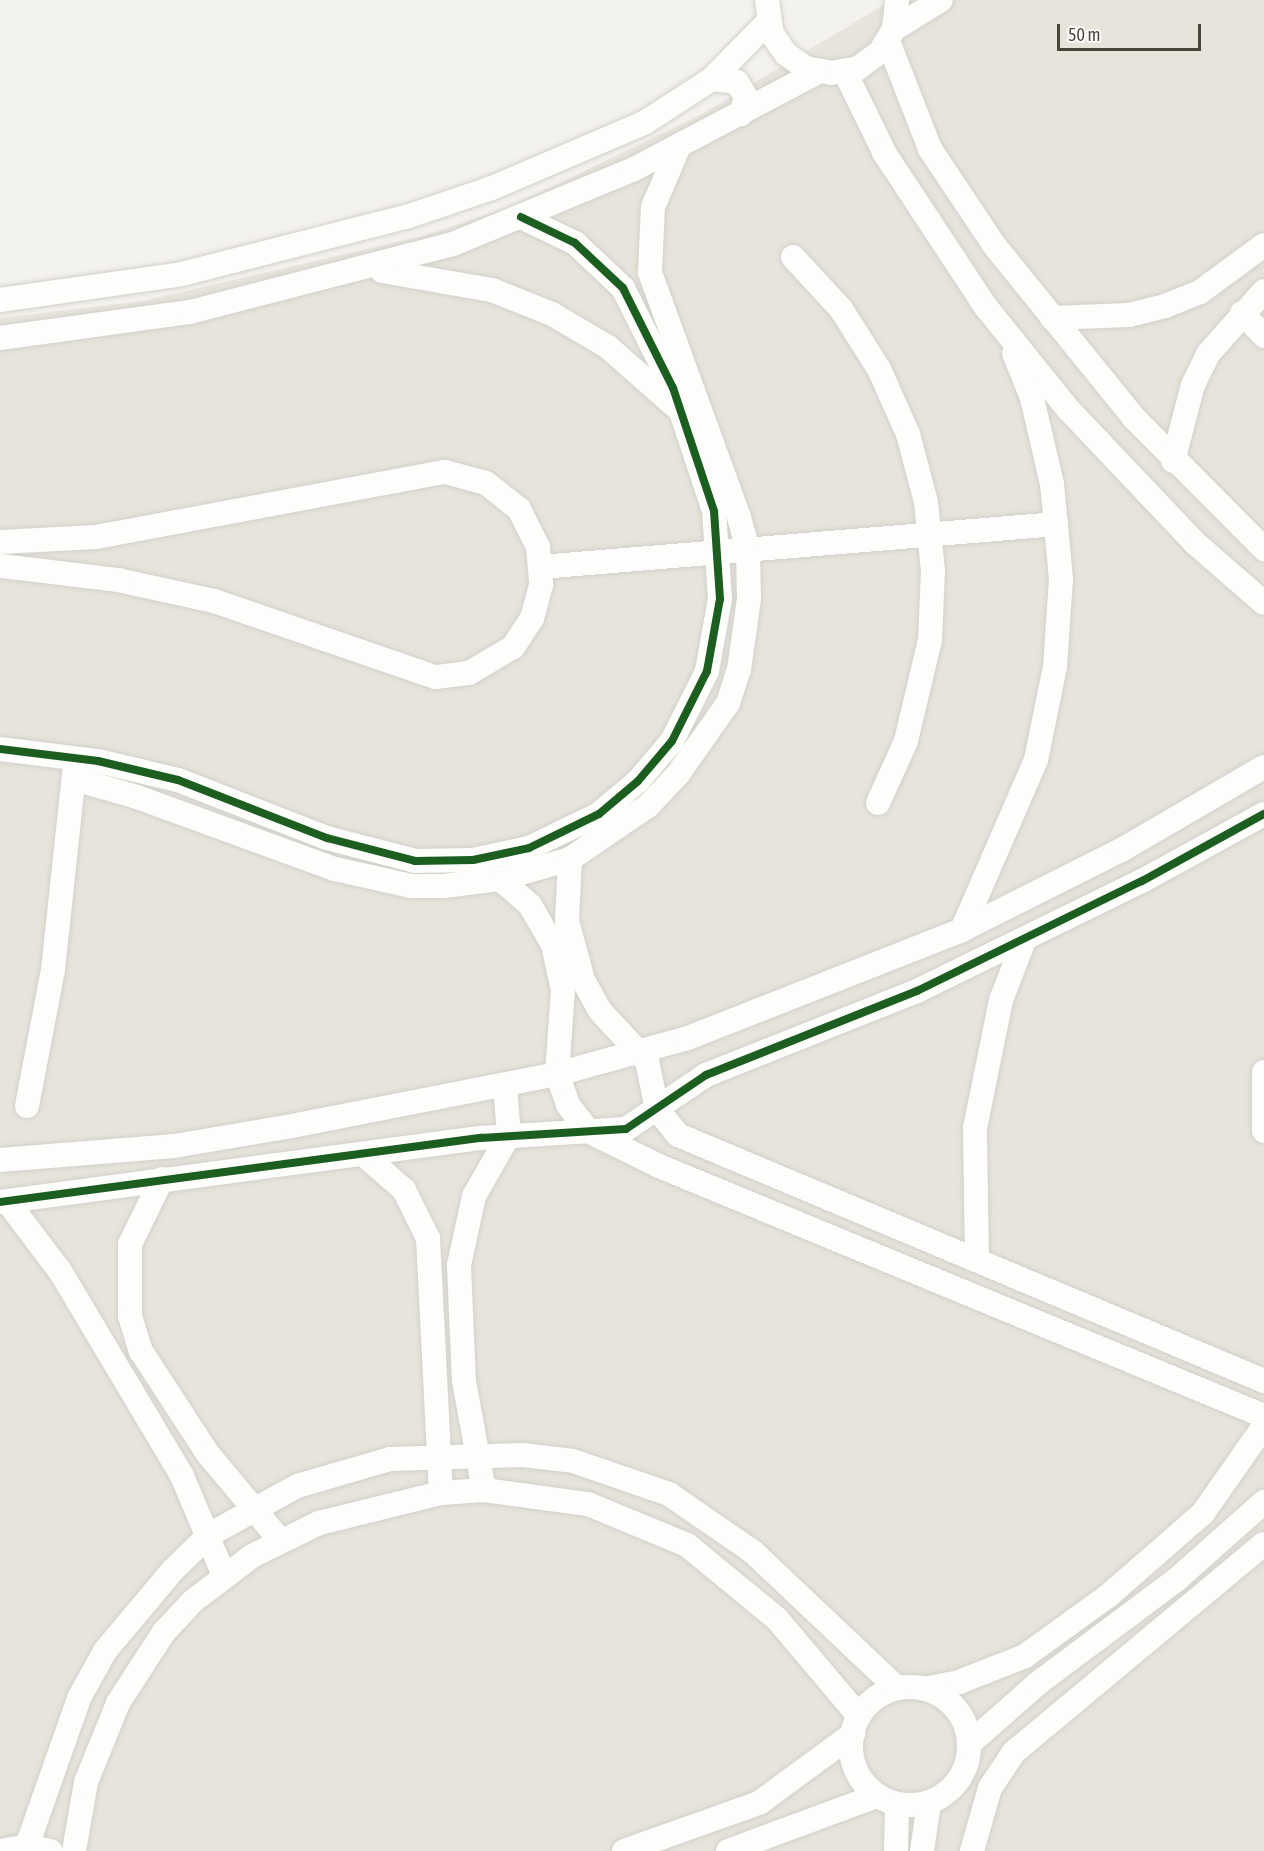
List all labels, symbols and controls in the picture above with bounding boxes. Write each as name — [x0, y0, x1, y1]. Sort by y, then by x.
scale bar — [1060, 12, 1204, 50]
text: 50 m — [1068, 24, 1100, 45]

